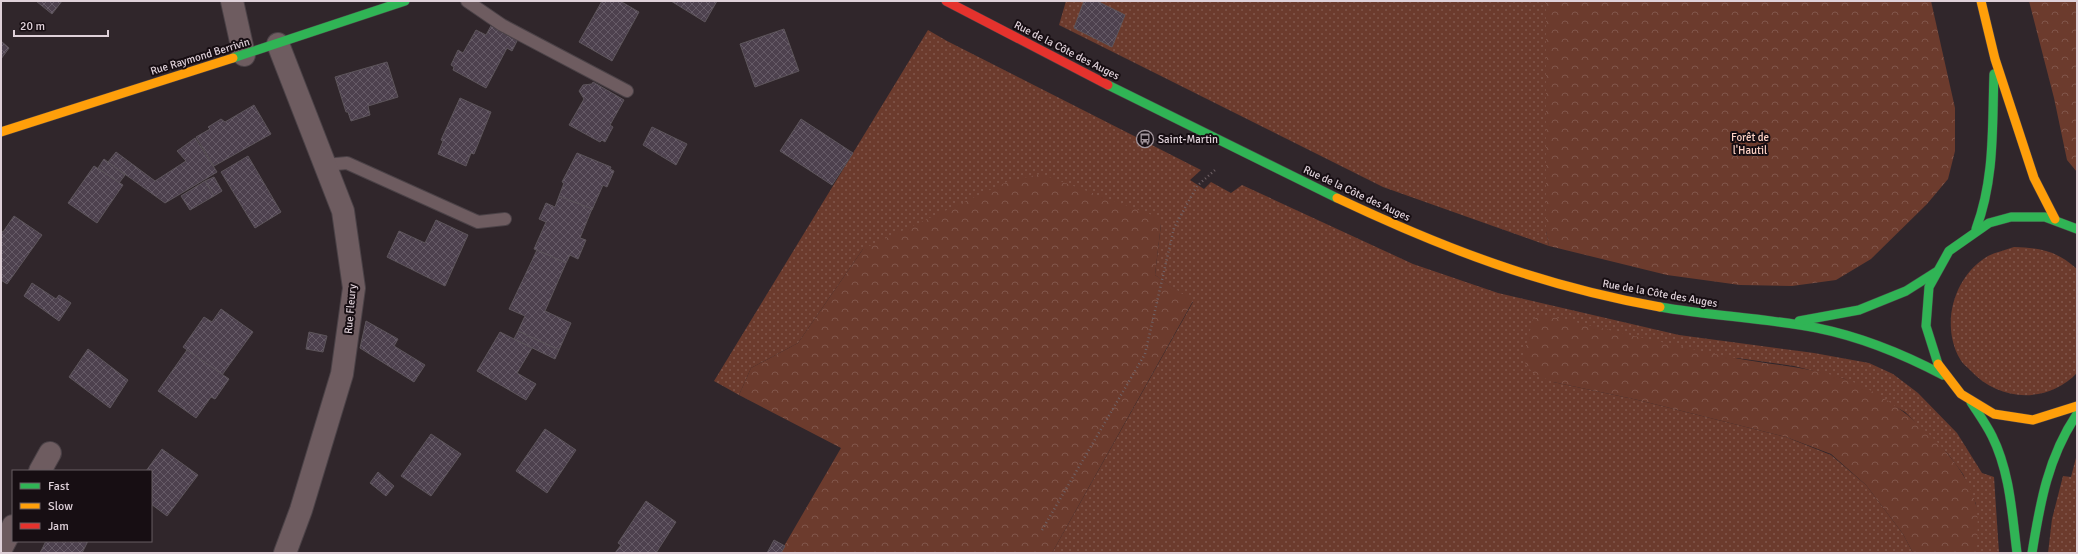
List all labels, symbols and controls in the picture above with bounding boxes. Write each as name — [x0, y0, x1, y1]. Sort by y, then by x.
scale bar — [14, 12, 108, 38]
street label: Rue de la Côte des Auges — [1012, 18, 1122, 83]
text: 20 m — [20, 19, 45, 34]
street label: Rue Raymond Berrivin — [149, 35, 251, 78]
bus stop icon: Saint-Martin — [1135, 129, 1155, 149]
park label: Forêt de l'Hautil — [1731, 131, 1769, 157]
place label: Saint-Martin — [1158, 133, 1218, 146]
street label: Rue de la Côte des Auges — [1301, 163, 1412, 224]
street label: Rue de la Côte des Auges — [1601, 277, 1719, 310]
street label: Rue Fleury — [342, 283, 359, 335]
legend — [12, 470, 152, 542]
text: Fast — [48, 479, 69, 494]
text: Slow — [48, 499, 73, 514]
text: Jam — [48, 519, 69, 534]

